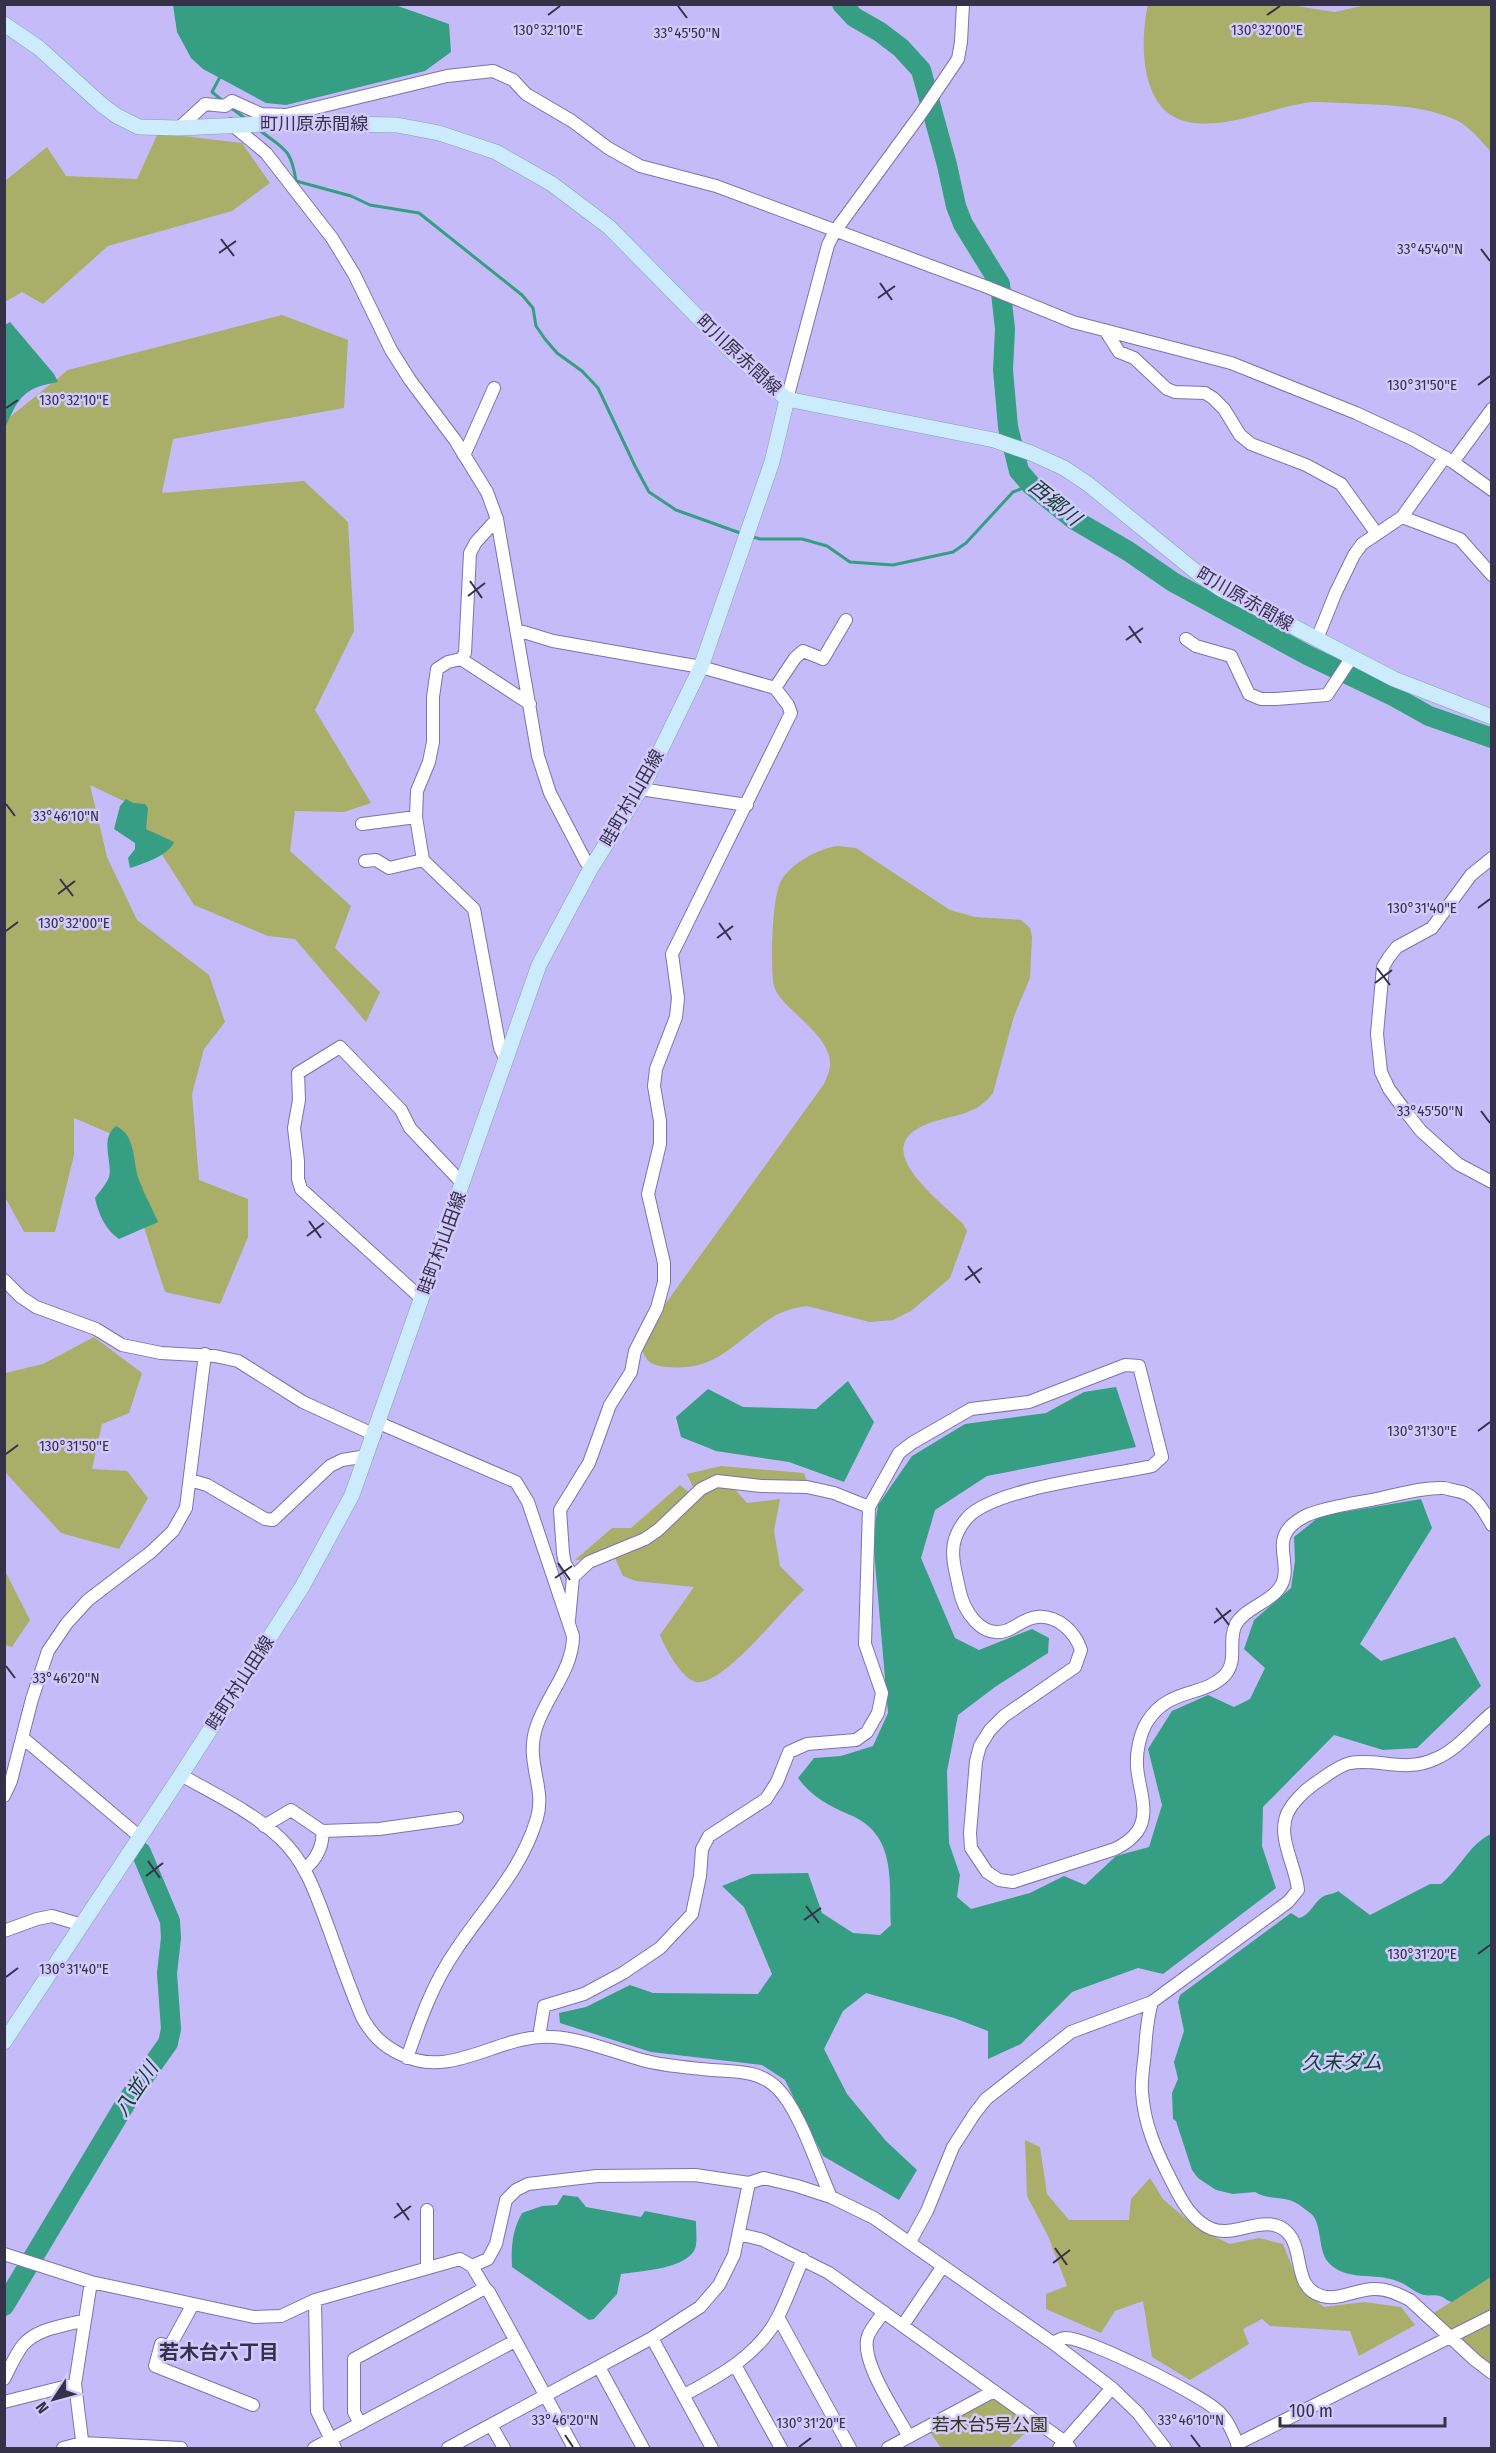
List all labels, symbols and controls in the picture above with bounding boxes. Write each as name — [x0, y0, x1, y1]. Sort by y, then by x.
text: 130°32'10"E — [513, 21, 583, 39]
text: 130°32'00"E — [1231, 21, 1303, 39]
text: 33°45'50"N — [654, 24, 720, 42]
street label: 町川原赤間線 — [260, 113, 368, 135]
text: 33°45'40"N — [1397, 240, 1463, 258]
street label: 町川原赤間線 — [692, 310, 786, 400]
text: 130°31'50"E — [1387, 376, 1457, 394]
text: 130°32'10"E — [39, 391, 109, 409]
water label: 西郷川 — [1024, 474, 1087, 531]
street label: 町川原赤間線 — [1193, 562, 1297, 636]
street label: 畦町村山田線 — [595, 746, 669, 850]
text: 33°46'10"N — [33, 807, 99, 825]
text: 130°31'40"E — [1387, 899, 1457, 917]
text: 130°32'00"E — [38, 914, 110, 932]
text: 33°45'50"N — [1397, 1102, 1463, 1120]
street label: 畦町村山田線 — [413, 1188, 471, 1298]
text: 130°31'30"E — [1387, 1422, 1457, 1440]
text: 130°31'50"E — [39, 1437, 109, 1455]
street label: 畦町村山田線 — [201, 1632, 279, 1734]
text: 33°46'20"N — [32, 1669, 100, 1687]
text: 130°31'20"E — [1387, 1945, 1457, 1963]
text: 130°31'40"E — [39, 1960, 109, 1978]
water label: 久末ダム — [1302, 2050, 1382, 2074]
water label: 八並川 — [109, 2056, 164, 2121]
district label: 若木台六丁目 — [159, 2340, 279, 2364]
north arrow — [24, 2369, 84, 2429]
scale bar — [1280, 2390, 1445, 2428]
text: N — [32, 2398, 53, 2417]
text: 100 m — [1289, 2400, 1333, 2422]
text: 33°46'20"N — [531, 2411, 599, 2429]
text: 33°46'10"N — [1158, 2411, 1224, 2429]
text: 130°31'20"E — [776, 2414, 846, 2432]
park label: 若木台5号公園 — [932, 2414, 1048, 2436]

